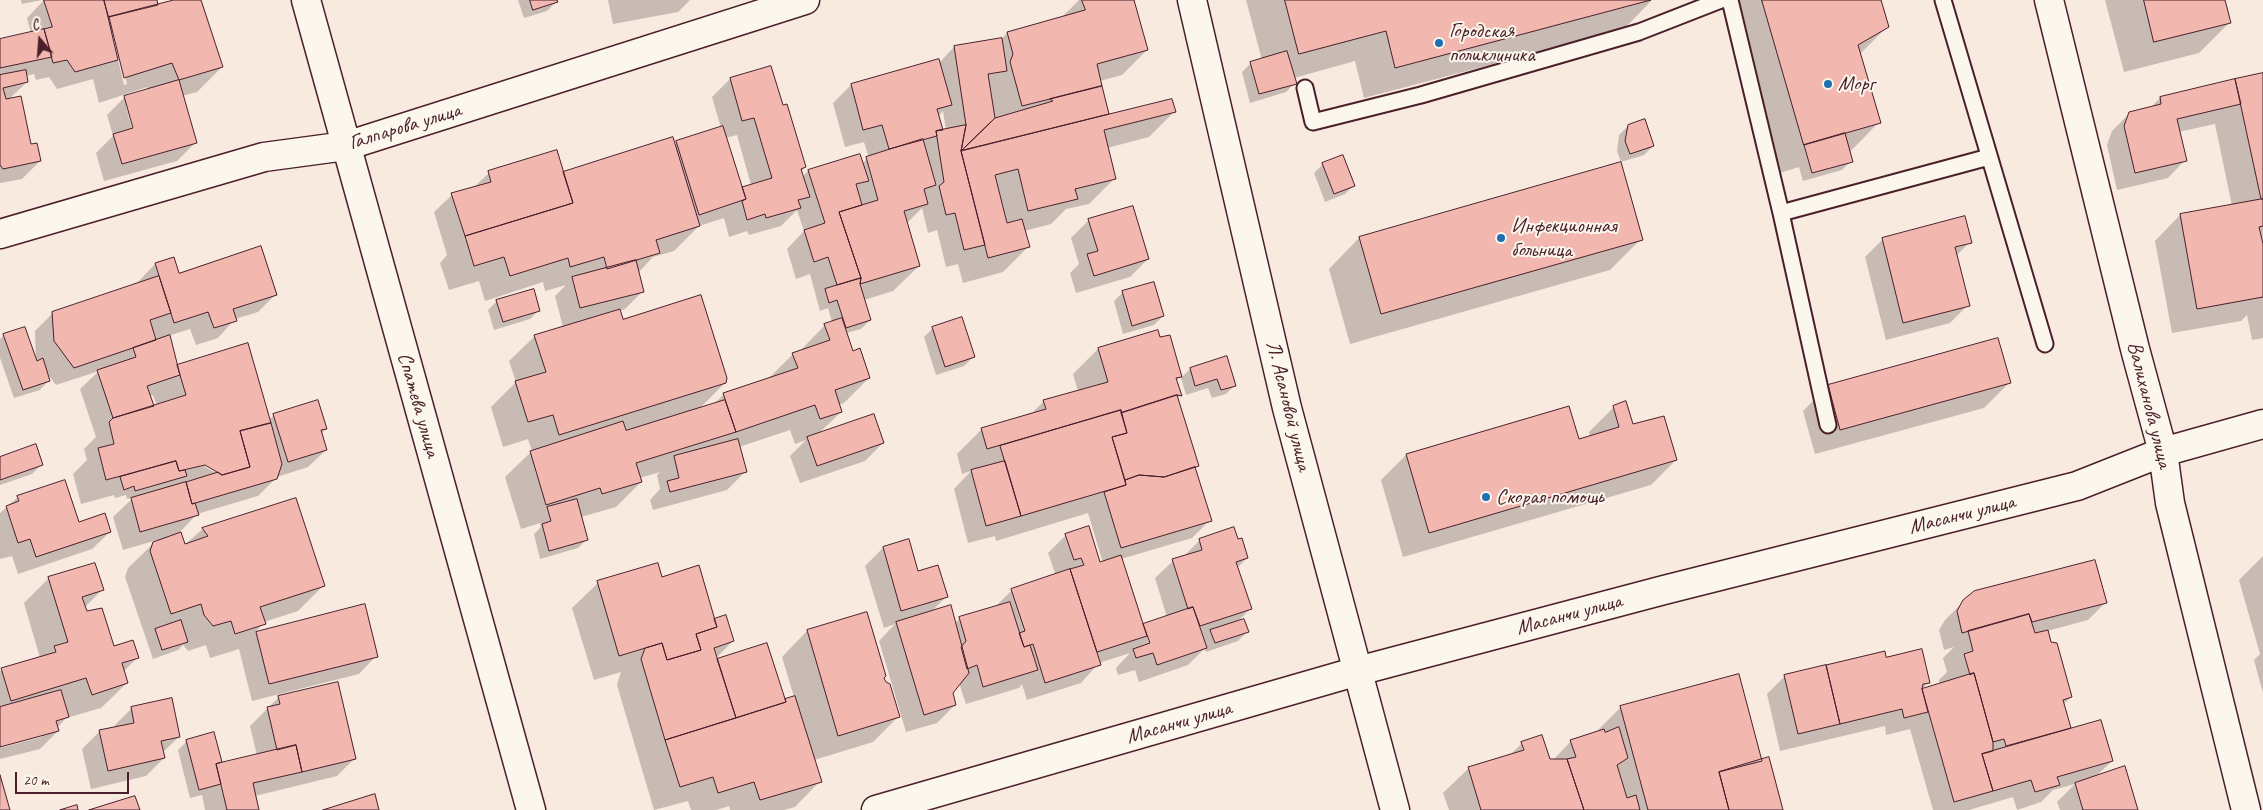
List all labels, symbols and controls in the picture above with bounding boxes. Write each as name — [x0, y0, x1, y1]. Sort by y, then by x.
north arrow — [15, 15, 65, 65]
text: С — [29, 16, 41, 34]
place label: Городская поликлиника — [1449, 18, 1535, 68]
marker: Городская поликлиника — [1433, 37, 1445, 49]
place label: Морг — [1838, 71, 1874, 97]
marker: Морг — [1822, 78, 1834, 90]
street label: Галпарова улица — [346, 98, 464, 156]
place label: Инфекционная больница — [1511, 213, 1617, 263]
marker: Инфекционная больница — [1495, 232, 1507, 244]
street label: Л. Асановой улица — [1260, 338, 1316, 474]
street label: Валиханова улица — [2121, 339, 2177, 471]
street label: Спатева улица — [391, 350, 445, 460]
place label: Скорая помощь — [1496, 484, 1604, 510]
street label: Масанчи улица — [1906, 490, 2018, 540]
marker: Скорая помощь — [1480, 491, 1492, 503]
street label: Масанчи улица — [1513, 589, 1625, 641]
street label: Масанчи улица — [1123, 696, 1235, 750]
scale bar — [18, 762, 131, 794]
text: 20 m — [23, 771, 49, 790]

